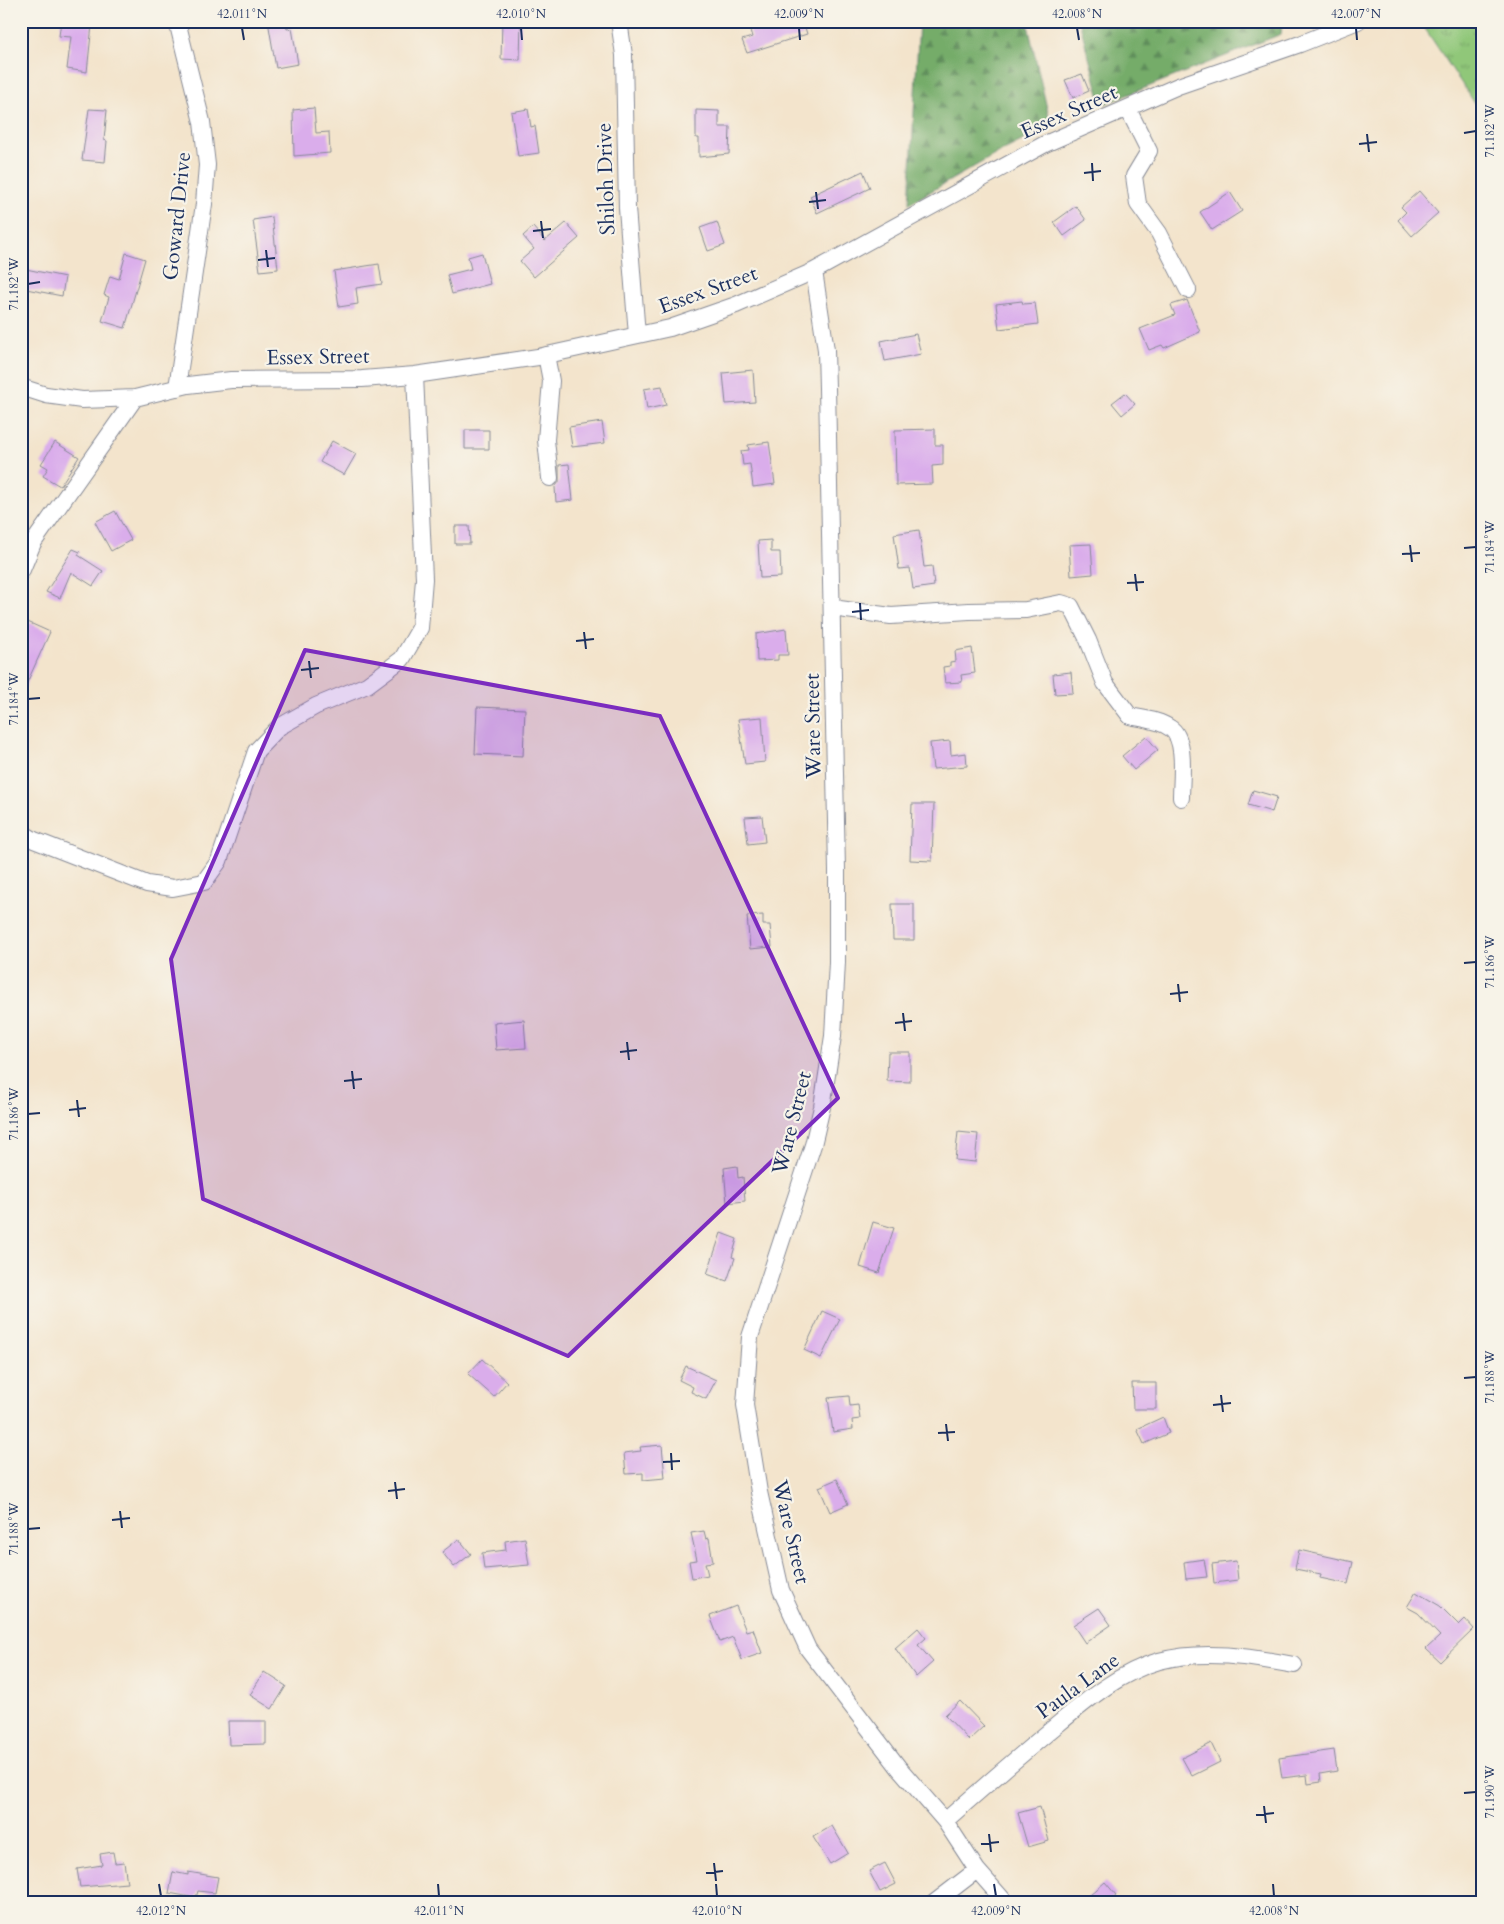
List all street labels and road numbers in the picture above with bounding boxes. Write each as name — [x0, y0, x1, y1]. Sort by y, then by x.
street label: Essex Street — [1016, 78, 1122, 146]
street label: Shiloh Drive — [590, 122, 622, 236]
street label: Goward Drive — [156, 150, 198, 282]
street label: Essex Street — [655, 259, 762, 321]
street label: Essex Street — [266, 342, 370, 372]
street label: Ware Street — [798, 673, 828, 780]
street label: Ware Street — [765, 1068, 819, 1179]
street label: Ware Street — [765, 1476, 817, 1587]
street label: Paula Lane — [1031, 1646, 1125, 1726]

